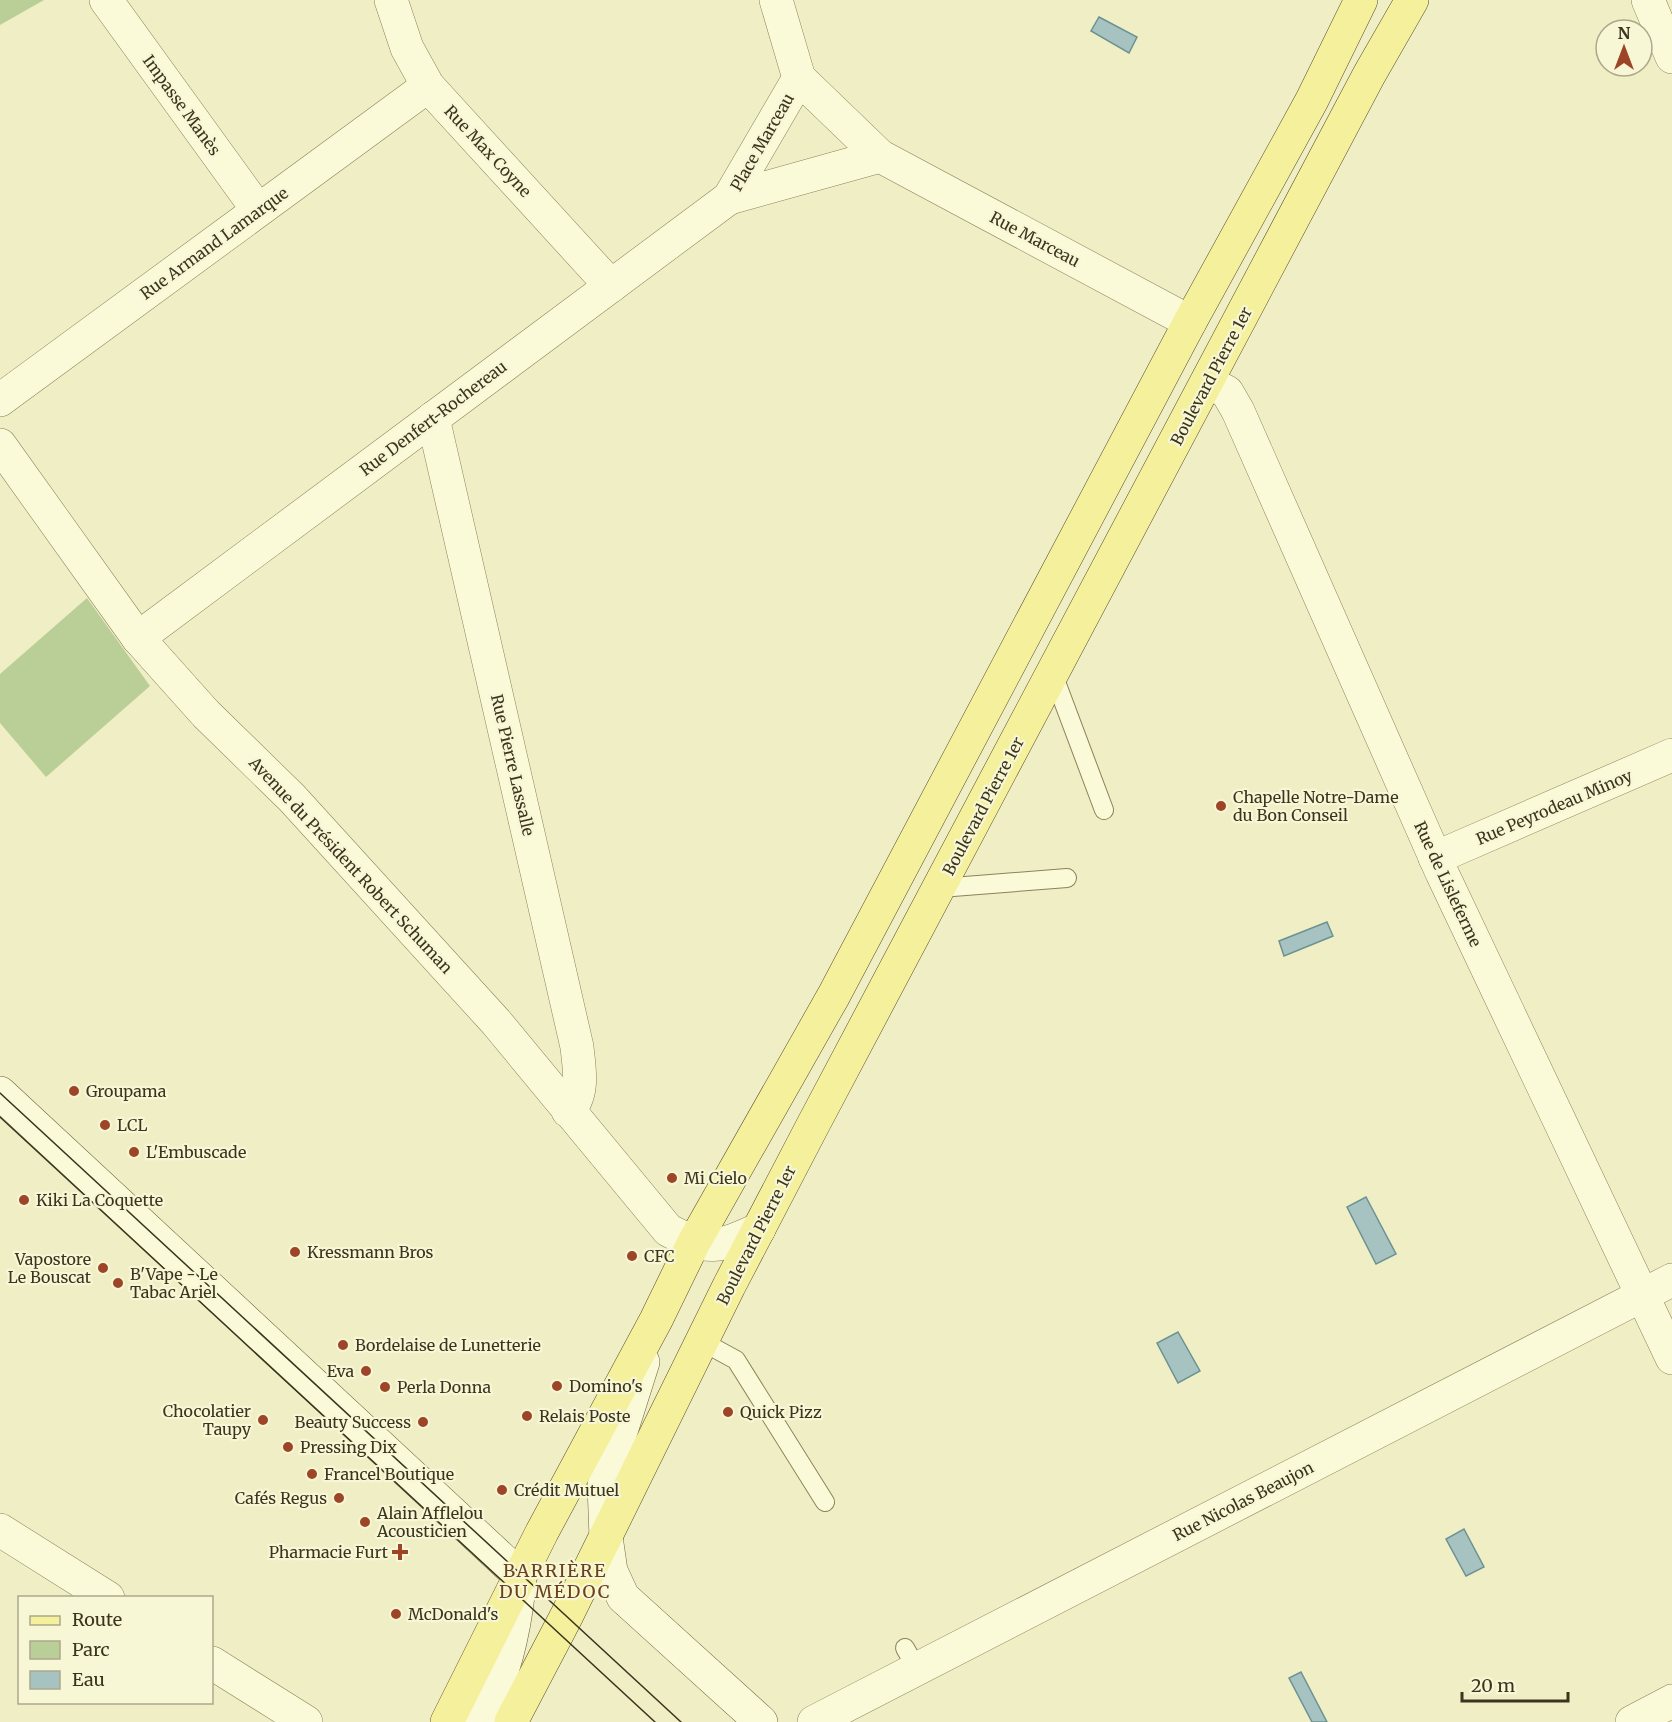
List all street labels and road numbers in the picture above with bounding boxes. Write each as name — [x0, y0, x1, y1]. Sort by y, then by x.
street label: Impasse Manès — [139, 51, 225, 159]
street label: Place Marceau — [726, 90, 798, 194]
street label: Rue Max Coyne — [440, 101, 536, 201]
street label: Rue Armand Lamarque — [136, 183, 292, 303]
street label: Rue Marceau — [987, 207, 1083, 271]
street label: Boulevard Pierre 1er — [1166, 303, 1256, 449]
street label: Rue Denfert-Rochereau — [356, 356, 510, 480]
street label: Rue Pierre Lassalle — [487, 692, 539, 838]
street label: Boulevard Pierre 1er — [938, 733, 1028, 879]
street label: Avenue du Président Robert Schuman — [244, 752, 457, 978]
street label: Rue Peyrodeau Minoy — [1473, 765, 1636, 849]
street label: Rue de Lisleferme — [1410, 818, 1486, 950]
street label: Boulevard Pierre 1er — [712, 1162, 800, 1308]
street label: Rue Nicolas Beaujon — [1169, 1457, 1317, 1545]

